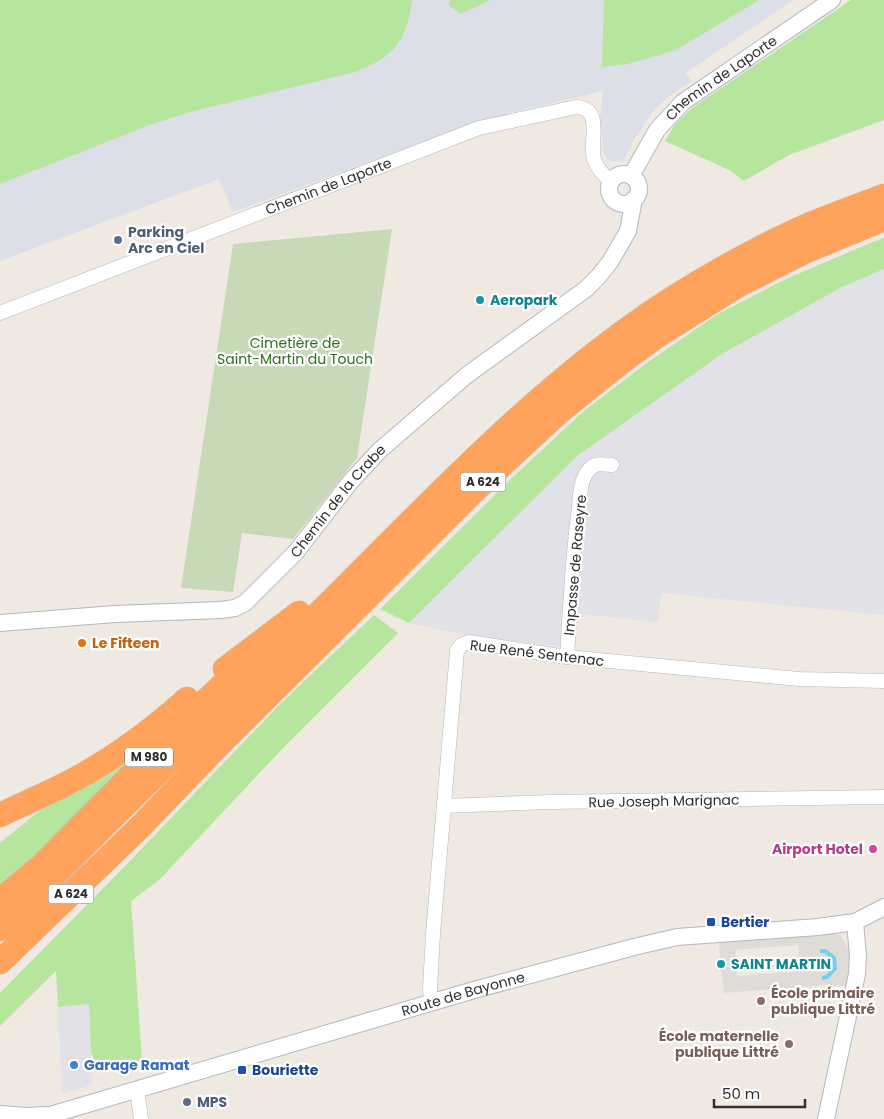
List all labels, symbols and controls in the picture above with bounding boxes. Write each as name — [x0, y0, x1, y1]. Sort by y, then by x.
street label: Chemin de Laporte — [661, 30, 781, 125]
street label: Chemin de Laporte — [262, 153, 395, 220]
place label: Parking Arc en Ciel — [128, 222, 204, 258]
marker: Parking Arc en Ciel — [112, 234, 124, 246]
place label: Aeropark — [490, 290, 558, 310]
marker: Aeropark — [474, 294, 486, 306]
park label: Cimetière de Saint-Martin du Touch — [217, 333, 373, 369]
street label: Chemin de la Crabe — [285, 439, 390, 562]
road number: A 624 — [460, 472, 506, 492]
street label: Impasse de Raseyre — [559, 493, 591, 636]
place label: Le Fifteen — [92, 633, 159, 653]
street label: Rue René Sentenac — [469, 635, 605, 671]
marker: Le Fifteen — [76, 637, 88, 649]
road number: M 980 — [125, 748, 173, 766]
street label: Rue Joseph Marignac — [588, 790, 740, 812]
place label: Airport Hotel — [772, 839, 863, 859]
marker: Airport Hotel — [867, 843, 879, 855]
road number: A 624 — [48, 884, 94, 904]
place label: Bertier — [721, 912, 769, 932]
marker: Bertier — [705, 916, 717, 928]
place label: SAINT MARTIN — [731, 954, 831, 974]
marker: SAINT MARTIN — [715, 958, 727, 970]
street label: Route de Bayonne — [399, 967, 527, 1021]
place label: École primaire publique Littré — [771, 983, 875, 1019]
marker: École primaire publique Littré — [755, 995, 767, 1007]
place label: École maternelle publique Littré — [659, 1026, 779, 1062]
marker: École maternelle publique Littré — [783, 1038, 795, 1050]
place label: Garage Ramat — [84, 1055, 190, 1075]
marker: Garage Ramat — [68, 1059, 80, 1071]
place label: Bouriette — [252, 1060, 319, 1080]
marker: Bouriette — [236, 1064, 248, 1076]
scale bar — [714, 1076, 805, 1108]
text: 50 m — [722, 1083, 760, 1104]
place label: MPS — [197, 1092, 228, 1112]
marker: MPS — [181, 1096, 193, 1108]

